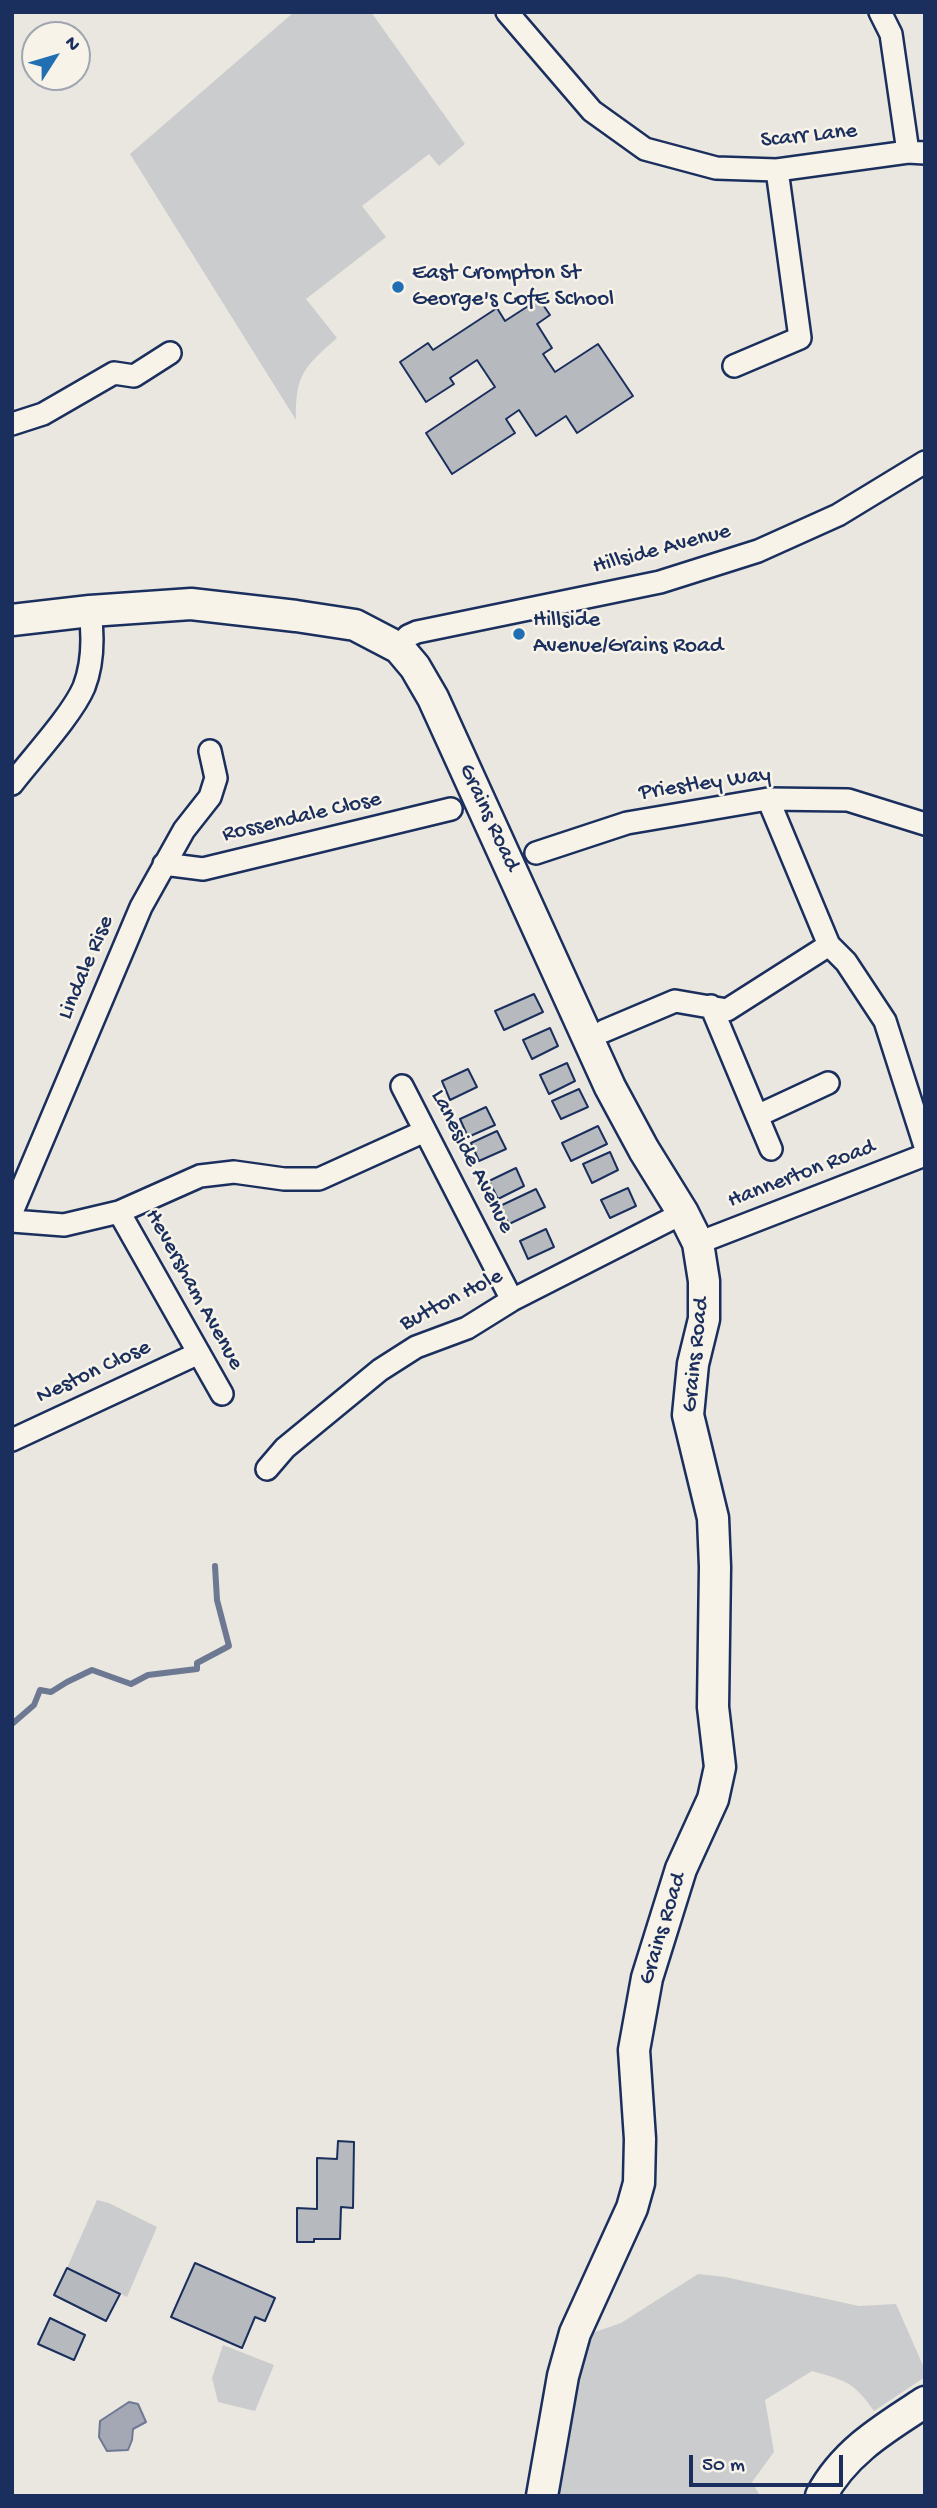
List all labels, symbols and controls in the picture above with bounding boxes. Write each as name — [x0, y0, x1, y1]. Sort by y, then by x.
north arrow — [21, 21, 91, 91]
text: N — [59, 32, 84, 56]
street label: Scarr Lane — [759, 118, 859, 156]
place label: East Crompton St George's CofE School — [412, 260, 614, 314]
marker: East Crompton St George's CofE School — [390, 279, 406, 295]
street label: Hillside Avenue — [590, 518, 734, 582]
place label: Hillside Avenue/Grains Road — [533, 607, 723, 661]
marker: Hillside Avenue/Grains Road — [511, 626, 527, 642]
street label: Grains Road — [451, 760, 525, 876]
street label: Priestley Way — [637, 762, 773, 808]
street label: Rossendale Close — [220, 786, 384, 850]
street label: Lindale Rise — [53, 912, 121, 1024]
street label: Laneside Avenue — [423, 1086, 519, 1238]
street label: Hannerton Road — [724, 1134, 880, 1216]
street label: Heversham Avenue — [137, 1205, 249, 1375]
street label: Button Hole — [396, 1263, 508, 1339]
street label: Grains Road — [677, 1296, 717, 1414]
street label: Neston Close — [32, 1335, 156, 1411]
street label: Grains Road — [634, 1870, 694, 1988]
scale bar — [692, 2442, 846, 2486]
text: 50 m — [702, 2454, 745, 2479]

